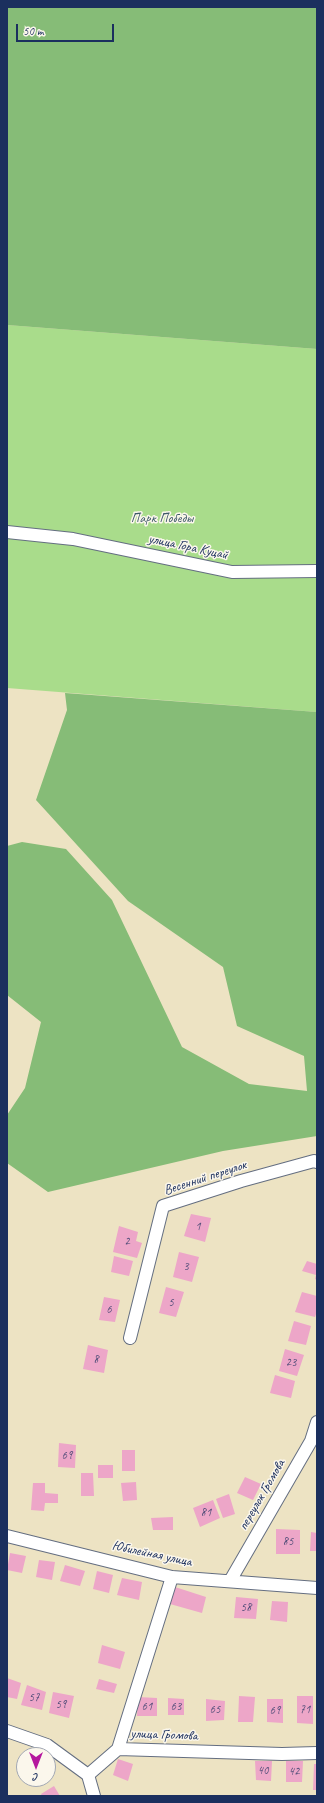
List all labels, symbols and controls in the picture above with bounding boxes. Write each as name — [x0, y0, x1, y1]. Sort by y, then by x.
scale bar — [18, 16, 116, 42]
text: 50 m — [23, 23, 43, 39]
park label: Парк Победы — [131, 510, 193, 526]
street label: улица Гора Куцай — [147, 530, 229, 564]
street label: Весенний переулок — [162, 1157, 248, 1199]
house number: 1 — [195, 1220, 201, 1234]
house number: 2 — [124, 1235, 130, 1249]
house number: 3 — [183, 1260, 189, 1274]
house number: 5 — [168, 1296, 174, 1310]
house number: 6 — [106, 1303, 112, 1317]
house number: 8 — [93, 1353, 99, 1367]
house number: 23 — [286, 1356, 296, 1370]
house number: 69 — [62, 1449, 72, 1463]
street label: переулок Громова — [235, 1457, 289, 1533]
house number: 81 — [201, 1506, 211, 1520]
house number: 85 — [283, 1535, 293, 1549]
street label: Юбилейная улица — [111, 1537, 193, 1571]
house number: 58 — [241, 1601, 251, 1615]
house number: 57 — [29, 1691, 39, 1705]
house number: 59 — [56, 1698, 66, 1712]
house number: 61 — [142, 1700, 152, 1714]
house number: 63 — [171, 1700, 181, 1714]
house number: 65 — [210, 1703, 220, 1717]
house number: 71 — [300, 1703, 310, 1717]
house number: 69 — [270, 1704, 280, 1718]
street label: улица Громова — [130, 1725, 198, 1745]
north arrow — [16, 1747, 56, 1787]
house number: 40 — [258, 1764, 268, 1778]
house number: 42 — [289, 1765, 299, 1779]
text: С — [33, 1771, 39, 1785]

